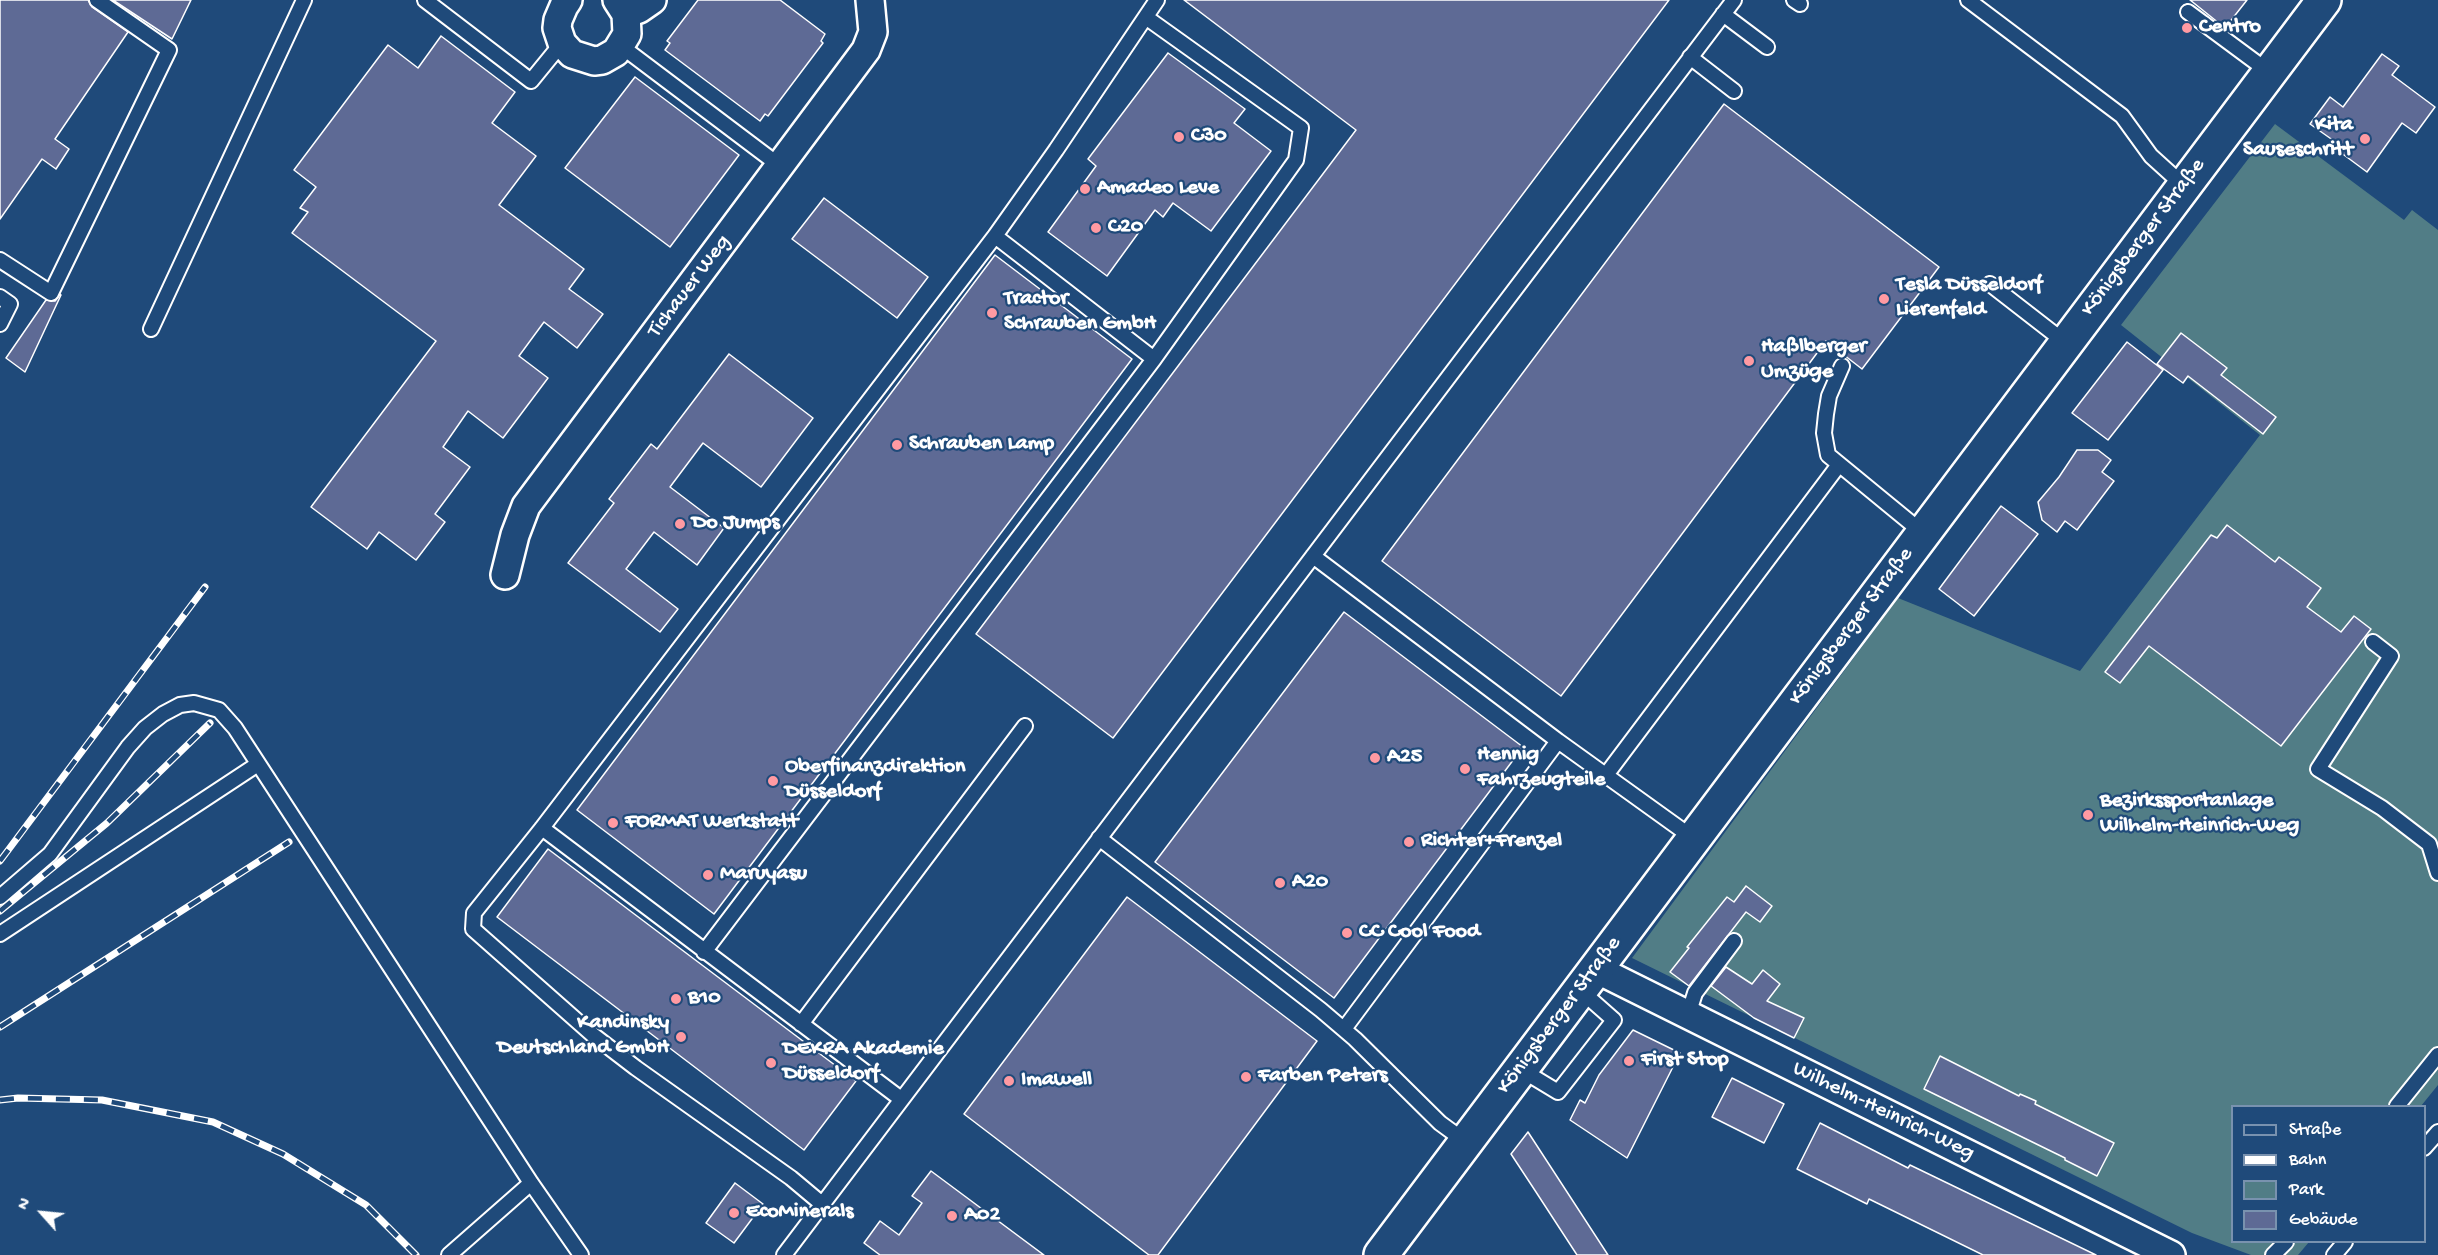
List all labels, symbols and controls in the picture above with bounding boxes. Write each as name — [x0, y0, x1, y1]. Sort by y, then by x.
place label: Centro — [2199, 15, 2261, 41]
marker: Centro — [2180, 21, 2194, 35]
place label: Kita Sauseschritt — [2243, 113, 2353, 164]
place label: C30 — [1191, 124, 1227, 150]
marker: C30 — [1172, 130, 1186, 144]
marker: Kita Sauseschritt — [2358, 132, 2372, 146]
street label: Königsberger Straße — [2076, 154, 2212, 322]
place label: Amadeo Leve — [1097, 176, 1219, 202]
marker: Amadeo Leve — [1078, 182, 1092, 196]
place label: C20 — [1108, 215, 1143, 241]
marker: C20 — [1089, 221, 1103, 235]
street label: Tichauer Weg — [643, 230, 737, 344]
place label: Tesla Düsseldorf Lierenfeld — [1896, 273, 2042, 324]
place label: Tractor Schrauben GmbH — [1004, 287, 1156, 338]
marker: Tesla Düsseldorf Lierenfeld — [1877, 292, 1891, 306]
marker: Tractor Schrauben GmbH — [985, 306, 999, 320]
place label: Haßlberger Umzüge — [1761, 335, 1866, 386]
marker: Haßlberger Umzüge — [1742, 354, 1756, 368]
place label: Schrauben Lamp — [909, 432, 1054, 458]
marker: Schrauben Lamp — [890, 438, 904, 452]
place label: Do Jumps — [692, 511, 779, 537]
marker: Do Jumps — [673, 517, 687, 531]
street label: Königsberger Straße — [1784, 543, 1920, 711]
place label: Hennig Fahrzeugteile — [1477, 743, 1605, 794]
place label: A25 — [1387, 745, 1422, 771]
marker: A25 — [1368, 751, 1382, 765]
place label: Oberfinanzdirektion Düsseldorf — [785, 755, 966, 806]
marker: Hennig Fahrzeugteile — [1458, 762, 1472, 776]
marker: Oberfinanzdirektion Düsseldorf — [766, 774, 780, 788]
place label: Bezirkssportanlage Wilhelm-Heinrich-Weg — [2100, 789, 2299, 840]
marker: Bezirkssportanlage Wilhelm-Heinrich-Weg — [2081, 808, 2095, 822]
place label: FORMAT Werkstatt — [625, 810, 798, 836]
marker: FORMAT Werkstatt — [606, 816, 620, 830]
place label: Richter+Frenzel — [1421, 829, 1562, 855]
marker: Richter+Frenzel — [1402, 835, 1416, 849]
place label: Maruyasu — [720, 862, 807, 888]
marker: Maruyasu — [701, 868, 715, 882]
place label: A20 — [1292, 870, 1328, 896]
marker: A20 — [1273, 876, 1287, 890]
place label: CC Cool Food — [1359, 920, 1480, 946]
marker: CC Cool Food — [1340, 926, 1354, 940]
street label: Königsberger Straße — [1492, 932, 1628, 1100]
place label: B10 — [688, 986, 721, 1012]
marker: B10 — [669, 992, 683, 1006]
place label: Kandinsky Deutschland GmbH — [497, 1011, 669, 1062]
marker: Kandinsky Deutschland GmbH — [674, 1030, 688, 1044]
place label: DEKRA Akademie Düsseldorf — [783, 1037, 944, 1088]
place label: First Stop — [1641, 1048, 1729, 1074]
marker: First Stop — [1622, 1054, 1636, 1068]
marker: DEKRA Akademie Düsseldorf — [764, 1056, 778, 1070]
street label: Wilhelm-Heinrich-Weg — [1788, 1056, 1978, 1168]
place label: Farben Peters — [1258, 1064, 1388, 1090]
place label: Imawell — [1021, 1068, 1092, 1094]
marker: Farben Peters — [1239, 1070, 1253, 1084]
marker: Imawell — [1002, 1074, 1016, 1088]
legend — [2231, 1105, 2426, 1243]
text: Straße — [2289, 1120, 2341, 1141]
text: Bahn — [2289, 1150, 2326, 1171]
text: Park — [2289, 1180, 2323, 1201]
north arrow — [12, 1183, 72, 1243]
text: N — [15, 1196, 36, 1214]
place label: EcoMinerals — [746, 1200, 853, 1226]
place label: A02 — [964, 1203, 1000, 1229]
marker: EcoMinerals — [727, 1206, 741, 1220]
marker: A02 — [945, 1209, 959, 1223]
text: Gebäude — [2289, 1210, 2357, 1231]

